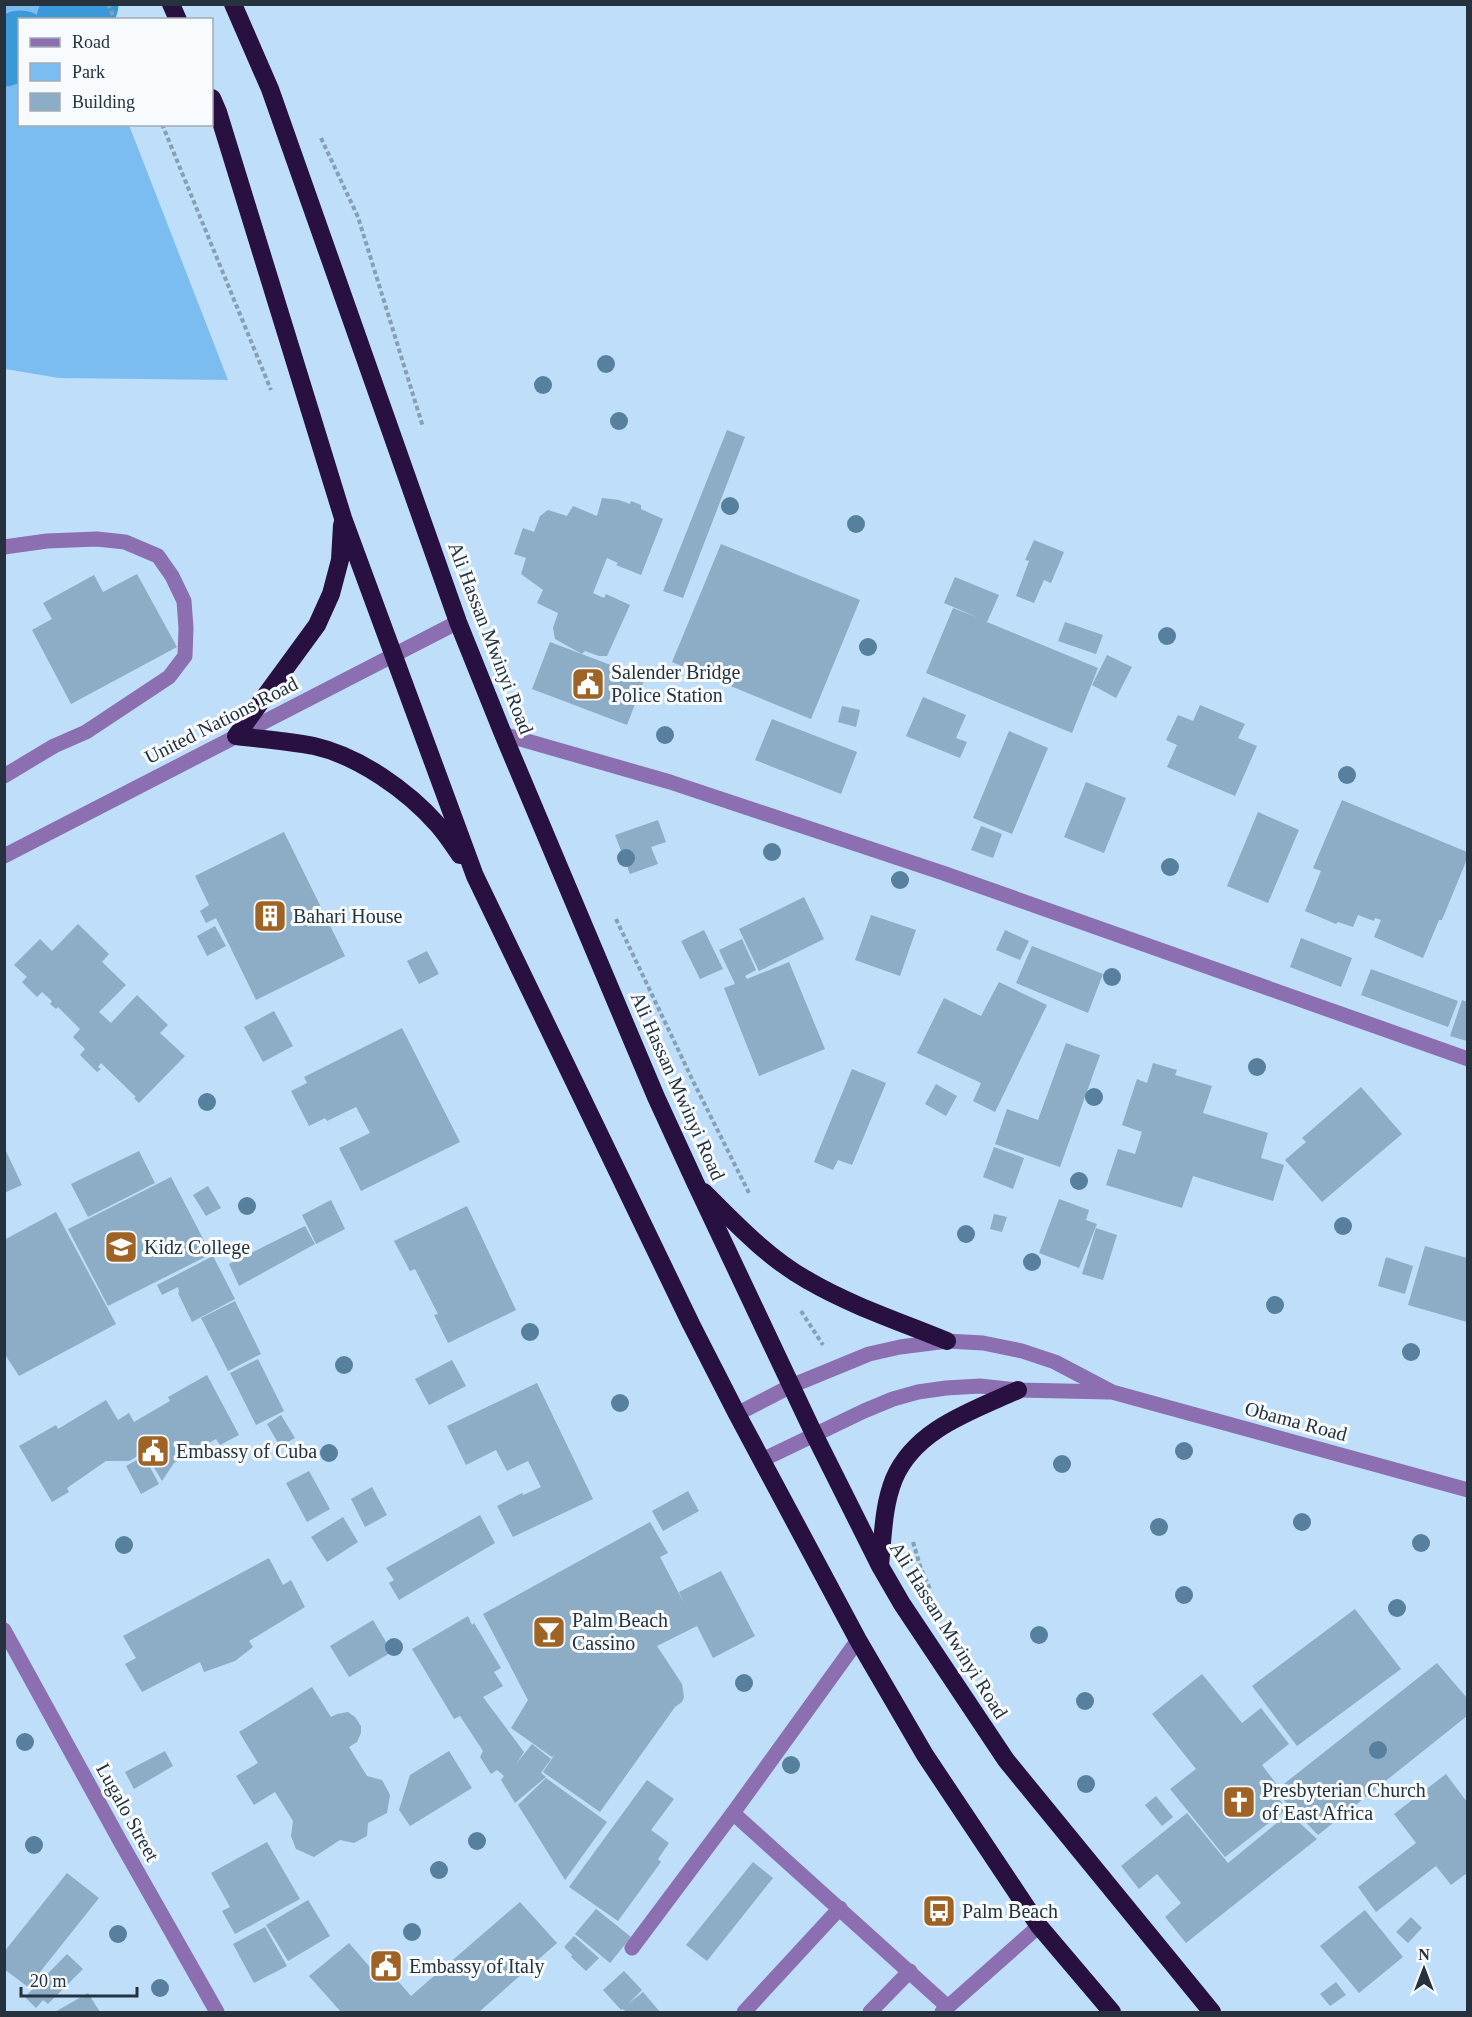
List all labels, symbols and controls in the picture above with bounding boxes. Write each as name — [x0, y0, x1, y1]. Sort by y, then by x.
legend — [18, 18, 213, 126]
text: Road — [72, 32, 110, 52]
text: Park — [72, 62, 105, 82]
text: Building — [72, 92, 135, 112]
street label: Ali Hassan Mwinyi Road — [443, 539, 538, 737]
place label: Salender Bridge Police Station — [611, 661, 741, 706]
public building icon: Salender Bridge Police Station — [570, 666, 606, 702]
street label: United Nations Road — [141, 672, 301, 768]
building icon: Bahari House — [252, 898, 288, 934]
place label: Bahari House — [293, 905, 403, 927]
street label: Ali Hassan Mwinyi Road — [626, 988, 730, 1184]
school or university icon: Kidz College — [103, 1229, 139, 1265]
place label: Kidz College — [144, 1236, 250, 1259]
street label: Obama Road — [1242, 1397, 1350, 1445]
public building icon: Embassy of Cuba — [135, 1433, 171, 1469]
place label: Embassy of Cuba — [176, 1440, 317, 1463]
street label: Ali Hassan Mwinyi Road — [885, 1538, 1012, 1723]
place label: Palm Beach Cassino — [572, 1609, 668, 1654]
bar icon: Palm Beach Cassino — [531, 1614, 567, 1650]
street label: Lugalo Street — [91, 1759, 164, 1866]
place label: Presbyterian Church of East Africa — [1262, 1779, 1426, 1824]
church icon: Presbyterian Church of East Africa — [1221, 1784, 1257, 1820]
bus stop icon: Palm Beach — [921, 1893, 957, 1929]
place label: Palm Beach — [962, 1900, 1058, 1922]
north arrow — [1394, 1939, 1454, 1999]
text: N — [1418, 1946, 1430, 1963]
public building icon: Embassy of Italy — [368, 1948, 404, 1984]
place label: Embassy of Italy — [409, 1955, 545, 1978]
scale bar — [21, 1960, 136, 1998]
text: 20 m — [30, 1971, 67, 1991]

